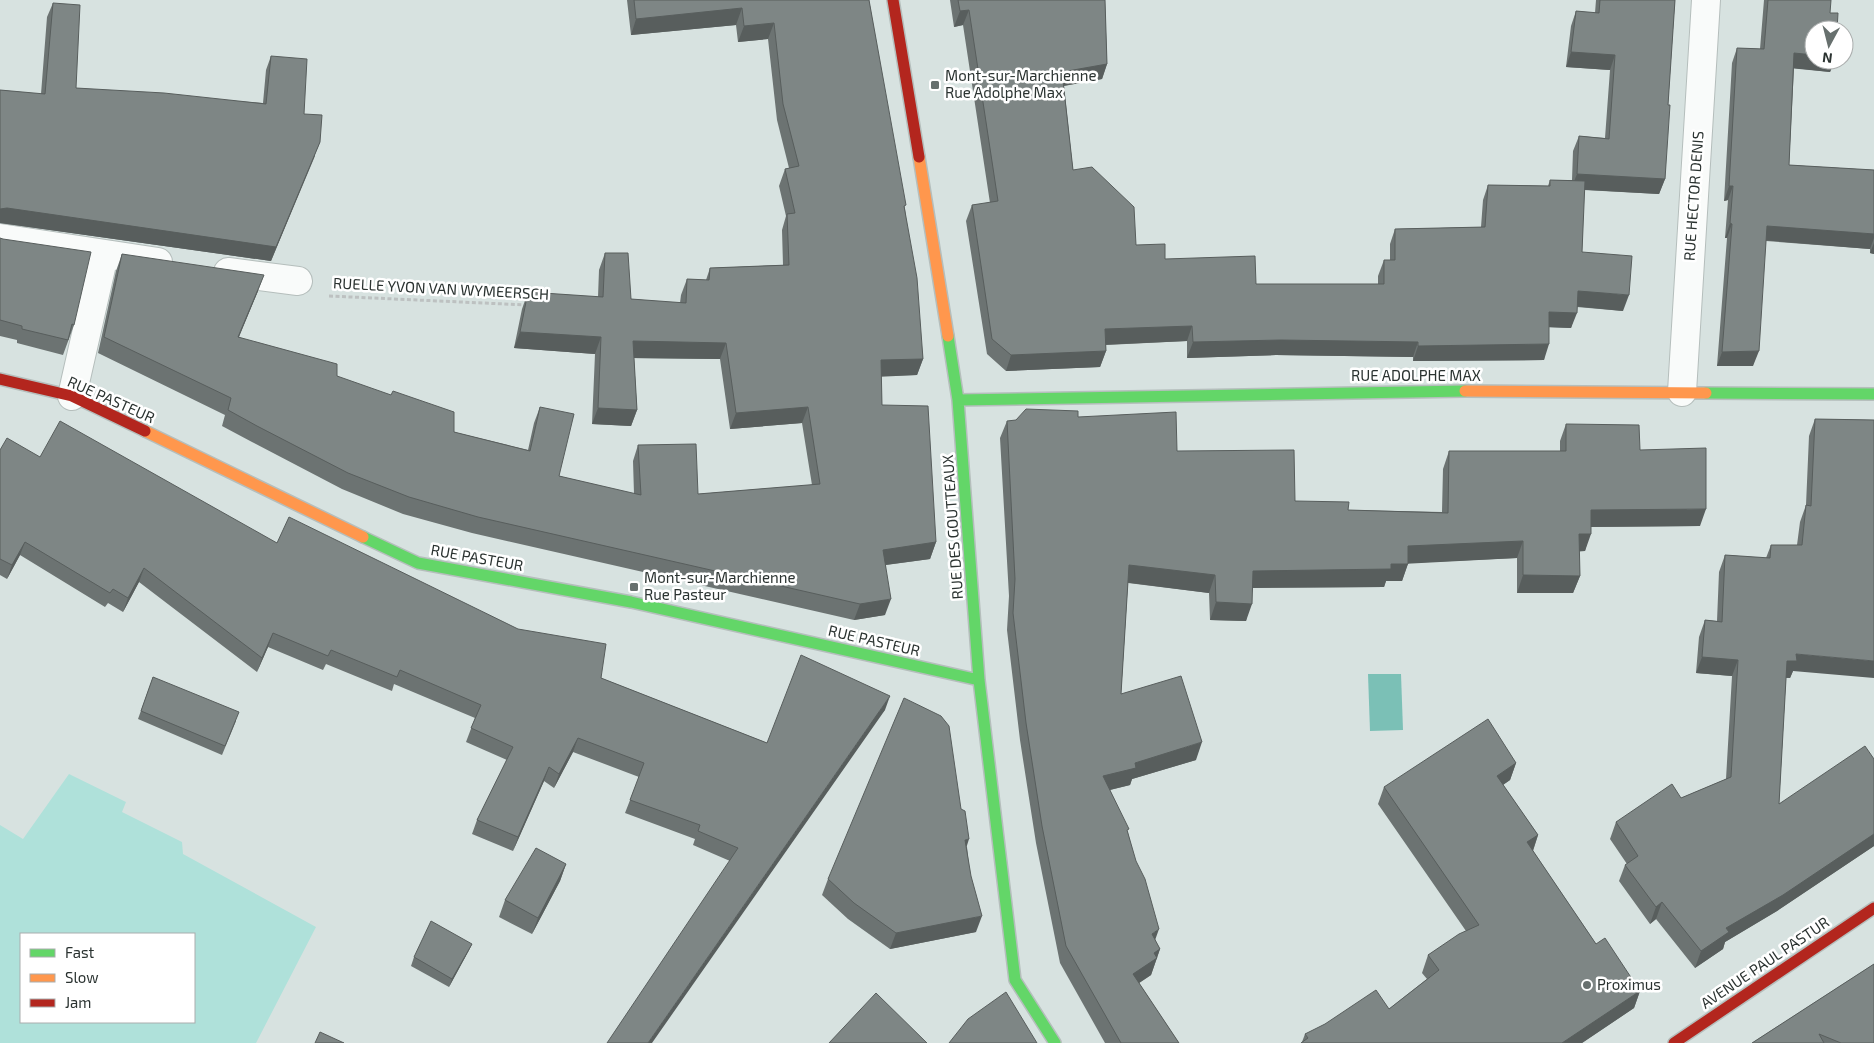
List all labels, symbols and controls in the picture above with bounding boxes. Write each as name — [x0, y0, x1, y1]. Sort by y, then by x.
north arrow — [1804, 20, 1854, 70]
text: N — [1821, 49, 1833, 67]
place label: Mont-sur-Marchienne Rue Adolphe Max — [945, 66, 1097, 101]
marker: Mont-sur-Marchienne Rue Adolphe Max — [929, 79, 941, 91]
street label: RUE HECTOR DENIS — [1679, 130, 1707, 262]
street label: RUELLE YVON VAN WYMEERSCH — [333, 273, 549, 303]
street label: RUE ADOLPHE MAX — [1351, 366, 1481, 384]
street label: RUE PASTEUR — [65, 372, 158, 426]
street label: RUE DES GOUTTEAUX — [938, 454, 966, 600]
street label: RUE PASTEUR — [430, 540, 525, 574]
place label: Mont-sur-Marchienne Rue Pasteur — [644, 568, 796, 603]
marker: Mont-sur-Marchienne Rue Pasteur — [628, 581, 640, 593]
street label: RUE PASTEUR — [827, 621, 922, 659]
street label: AVENUE PAUL PASTUR — [1697, 912, 1832, 1012]
legend — [20, 933, 195, 1023]
text: Fast — [65, 943, 95, 961]
text: Slow — [65, 968, 99, 986]
place label: Proximus — [1597, 975, 1661, 993]
marker: Proximus — [1581, 979, 1593, 991]
text: Jam — [65, 993, 91, 1011]

